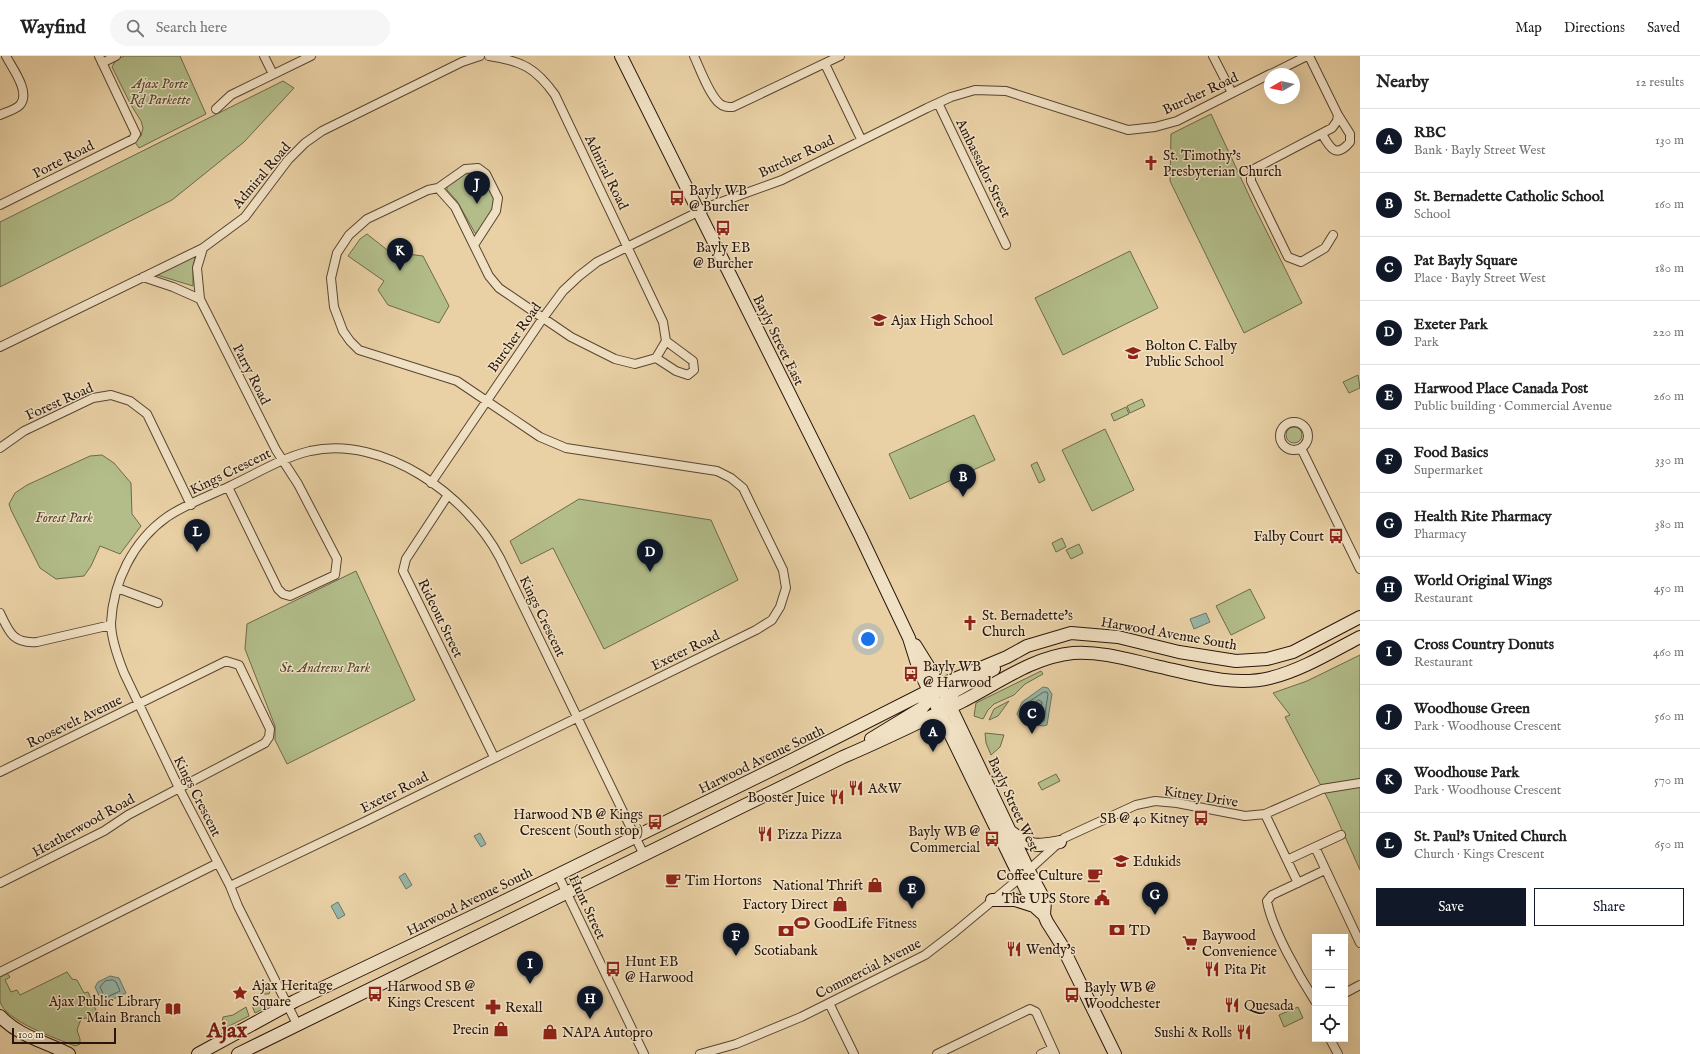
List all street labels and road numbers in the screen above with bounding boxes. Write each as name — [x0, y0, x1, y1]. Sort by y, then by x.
street label: Burcher Road — [1160, 68, 1242, 119]
street label: Ambassador Street — [951, 115, 1015, 221]
street label: Admiral Road — [580, 131, 632, 213]
street label: Burcher Road — [756, 131, 838, 182]
street label: Porte Road — [30, 137, 98, 183]
street label: Admiral Road — [228, 138, 295, 213]
street label: Bayly Street East — [748, 292, 808, 389]
street label: Burcher Road — [484, 299, 546, 376]
street label: Parry Road — [228, 341, 274, 408]
street label: Forest Road — [23, 379, 97, 425]
street label: Kings Crescent — [187, 444, 274, 499]
street label: Kings Crescent — [515, 573, 570, 660]
street label: Rideout Street — [413, 576, 467, 661]
street label: Harwood Avenue South — [1099, 613, 1239, 655]
street label: Exeter Road — [648, 626, 723, 675]
street label: Roosevelt Avenue — [24, 691, 126, 753]
street label: Harwood Avenue South — [695, 721, 828, 798]
street label: Kings Crescent — [169, 753, 225, 840]
street label: Bayly Street West — [983, 754, 1043, 855]
street label: Exeter Road — [357, 768, 432, 818]
street label: Kitney Drive — [1162, 782, 1240, 812]
street label: Heatherwood Road — [29, 790, 138, 861]
street label: Harwood Avenue South — [403, 863, 536, 940]
street label: Hunt Street — [564, 872, 610, 943]
street label: Commercial Avenue — [813, 934, 925, 1003]

